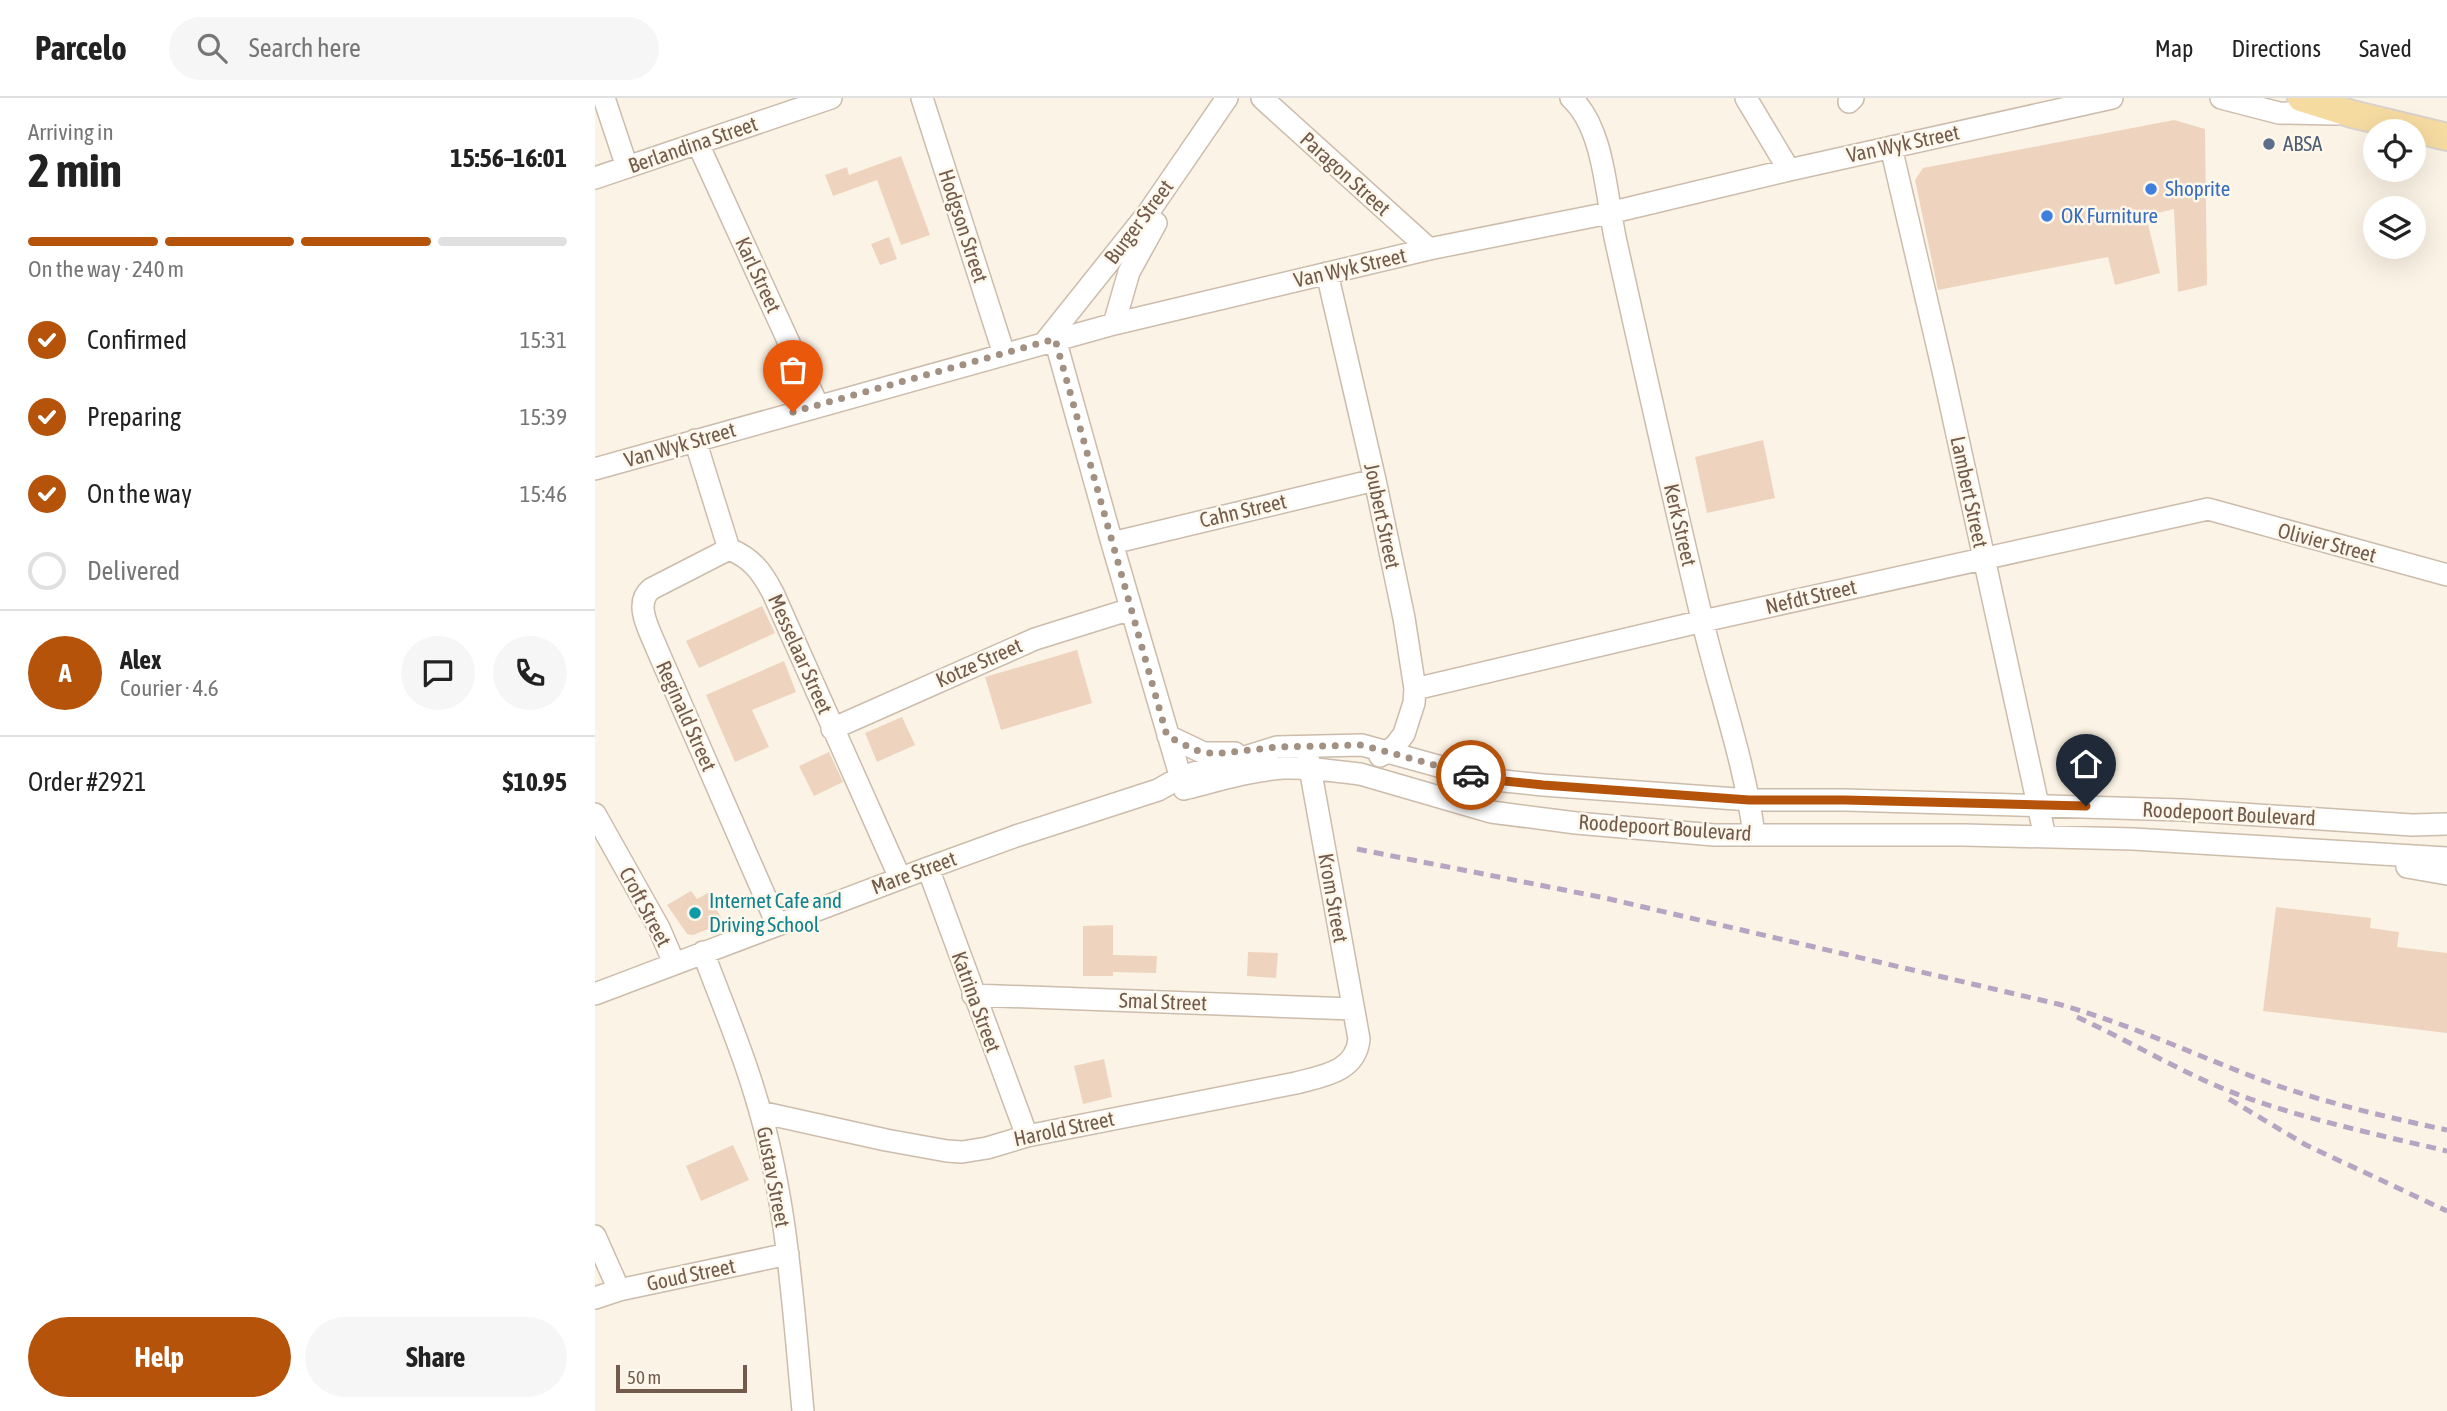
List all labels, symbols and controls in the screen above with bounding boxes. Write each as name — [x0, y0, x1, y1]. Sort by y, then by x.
search box — [169, 17, 659, 80]
text: Parcelo — [35, 29, 127, 67]
icon: search — [193, 29, 231, 67]
text: Search here — [249, 33, 361, 63]
text: Map — [2155, 35, 2193, 62]
text: Directions — [2231, 35, 2321, 62]
text: Saved — [2359, 35, 2412, 62]
street label: Berlandina Street — [625, 111, 760, 177]
text: Arriving in — [28, 119, 114, 145]
street label: Van Wyk Street — [1844, 119, 1961, 167]
map controls — [2363, 119, 2426, 259]
button: locate — [2363, 119, 2426, 182]
street label: Paragon Street — [1296, 127, 1396, 220]
place label: ABSA — [2283, 131, 2323, 155]
marker: ABSA — [2261, 136, 2277, 152]
text: 15:56–16:01 — [450, 143, 567, 173]
text: 2 min — [28, 144, 122, 197]
street label: Hodgson Street — [934, 166, 994, 285]
street label: Burger Street — [1099, 175, 1178, 268]
place label: Shoprite — [2165, 176, 2230, 200]
marker: Shoprite — [2143, 181, 2159, 197]
button: layers — [2363, 196, 2426, 259]
place label: OK Furniture — [2061, 203, 2158, 227]
marker: OK Furniture — [2039, 208, 2055, 224]
street label: Karl Street — [731, 233, 787, 316]
street label: Van Wyk Street — [1291, 242, 1408, 292]
text: On the way · 240 m — [28, 256, 184, 282]
icon: check — [28, 321, 66, 359]
text: Confirmed — [87, 325, 187, 355]
text: 15:31 — [520, 327, 567, 353]
pin — [763, 340, 823, 412]
icon: bag — [774, 351, 812, 389]
icon: check — [28, 398, 66, 436]
text: Preparing — [87, 402, 181, 432]
text: 15:39 — [520, 404, 567, 430]
street label: Van Wyk Street — [621, 417, 738, 471]
street label: Lambert Street — [1946, 434, 1994, 550]
street label: Joubert Street — [1360, 461, 1406, 571]
icon: check — [28, 475, 66, 513]
text: On the way — [87, 479, 192, 509]
text: 15:46 — [520, 481, 567, 507]
street label: Kerk Street — [1660, 481, 1702, 568]
street label: Cahn Street — [1197, 488, 1289, 532]
street label: Olivier Street — [2275, 517, 2379, 567]
text: Delivered — [87, 556, 180, 586]
street label: Nefdt Street — [1763, 574, 1859, 618]
street label: Messelaar Street — [764, 590, 838, 717]
street label: Kotze Street — [932, 632, 1025, 692]
button: chat — [401, 636, 475, 710]
button: phone — [493, 636, 567, 710]
text: Alex — [120, 645, 161, 675]
street label: Reginald Street — [652, 657, 722, 774]
text: A — [59, 658, 71, 688]
text: Courier · 4.6 — [120, 675, 219, 701]
pin — [2056, 734, 2116, 806]
courier — [1436, 740, 1506, 810]
icon: home — [2067, 745, 2105, 783]
icon: car — [1452, 756, 1490, 794]
text: Order #2921 — [28, 767, 147, 797]
text: $10.95 — [503, 767, 567, 797]
street label: Roodepoort Boulevard — [2142, 796, 2316, 830]
street label: Roodepoort Boulevard — [1578, 809, 1752, 845]
street label: Mare Street — [868, 846, 959, 898]
street label: Krom Street — [1314, 851, 1354, 944]
street label: Croft Street — [615, 863, 677, 950]
place label: Internet Cafe and Driving School — [709, 888, 842, 936]
marker: Internet Cafe and Driving School — [687, 905, 703, 921]
street label: Katrina Street — [948, 948, 1006, 1055]
street label: Smal Street — [1119, 987, 1208, 1015]
street label: Harold Street — [1011, 1106, 1116, 1150]
street label: Gustav Street — [752, 1124, 796, 1229]
street label: Goud Street — [644, 1253, 737, 1295]
button: Help — [28, 1317, 291, 1397]
button: Share — [305, 1317, 567, 1397]
scale bar — [616, 1362, 747, 1394]
text: 50 m — [627, 1366, 661, 1388]

